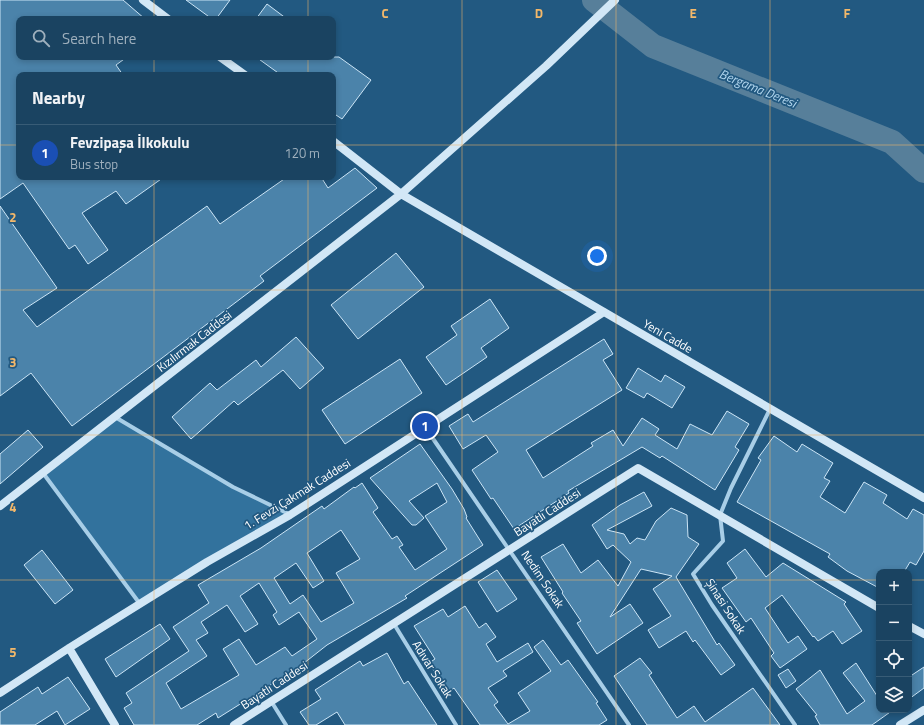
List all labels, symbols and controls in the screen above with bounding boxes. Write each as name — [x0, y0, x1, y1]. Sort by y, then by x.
text: C — [381, 3, 389, 23]
text: D — [535, 3, 543, 23]
text: E — [689, 3, 697, 23]
text: F — [844, 3, 851, 23]
search box — [16, 16, 336, 60]
icon: search — [30, 27, 52, 49]
text: Search here — [62, 27, 136, 50]
water label: Bergama Deresi — [716, 63, 801, 113]
text: Nearby — [32, 85, 85, 111]
text: Fevzipaşa İlkokulu — [70, 131, 190, 154]
text: 1 — [41, 143, 49, 163]
text: 120 m — [284, 143, 320, 163]
text: Bus stop — [70, 154, 118, 174]
text: 2 — [9, 207, 17, 227]
your location — [587, 246, 607, 266]
street label: Kızılırmak Caddesi — [152, 305, 236, 377]
street label: Yeni Cadde — [640, 314, 696, 358]
text: 3 — [9, 352, 17, 372]
pin: 1 — [412, 411, 438, 441]
street label: 1. Fevzi Çakmak Caddesi — [240, 453, 354, 535]
street label: Bayatlı Caddesi — [510, 483, 584, 541]
text: 4 — [9, 497, 17, 517]
street label: Nedim Sokak — [517, 546, 569, 612]
map controls — [876, 569, 912, 713]
button: + — [876, 569, 912, 605]
street label: Şinasi Sokak — [701, 575, 751, 638]
button: − — [876, 605, 912, 641]
street label: Adıvar Sokak — [408, 636, 458, 702]
button: locate — [876, 641, 912, 677]
text: 5 — [9, 642, 17, 662]
street label: Bayatlı Caddesi — [237, 656, 311, 714]
button: layers — [876, 677, 912, 713]

